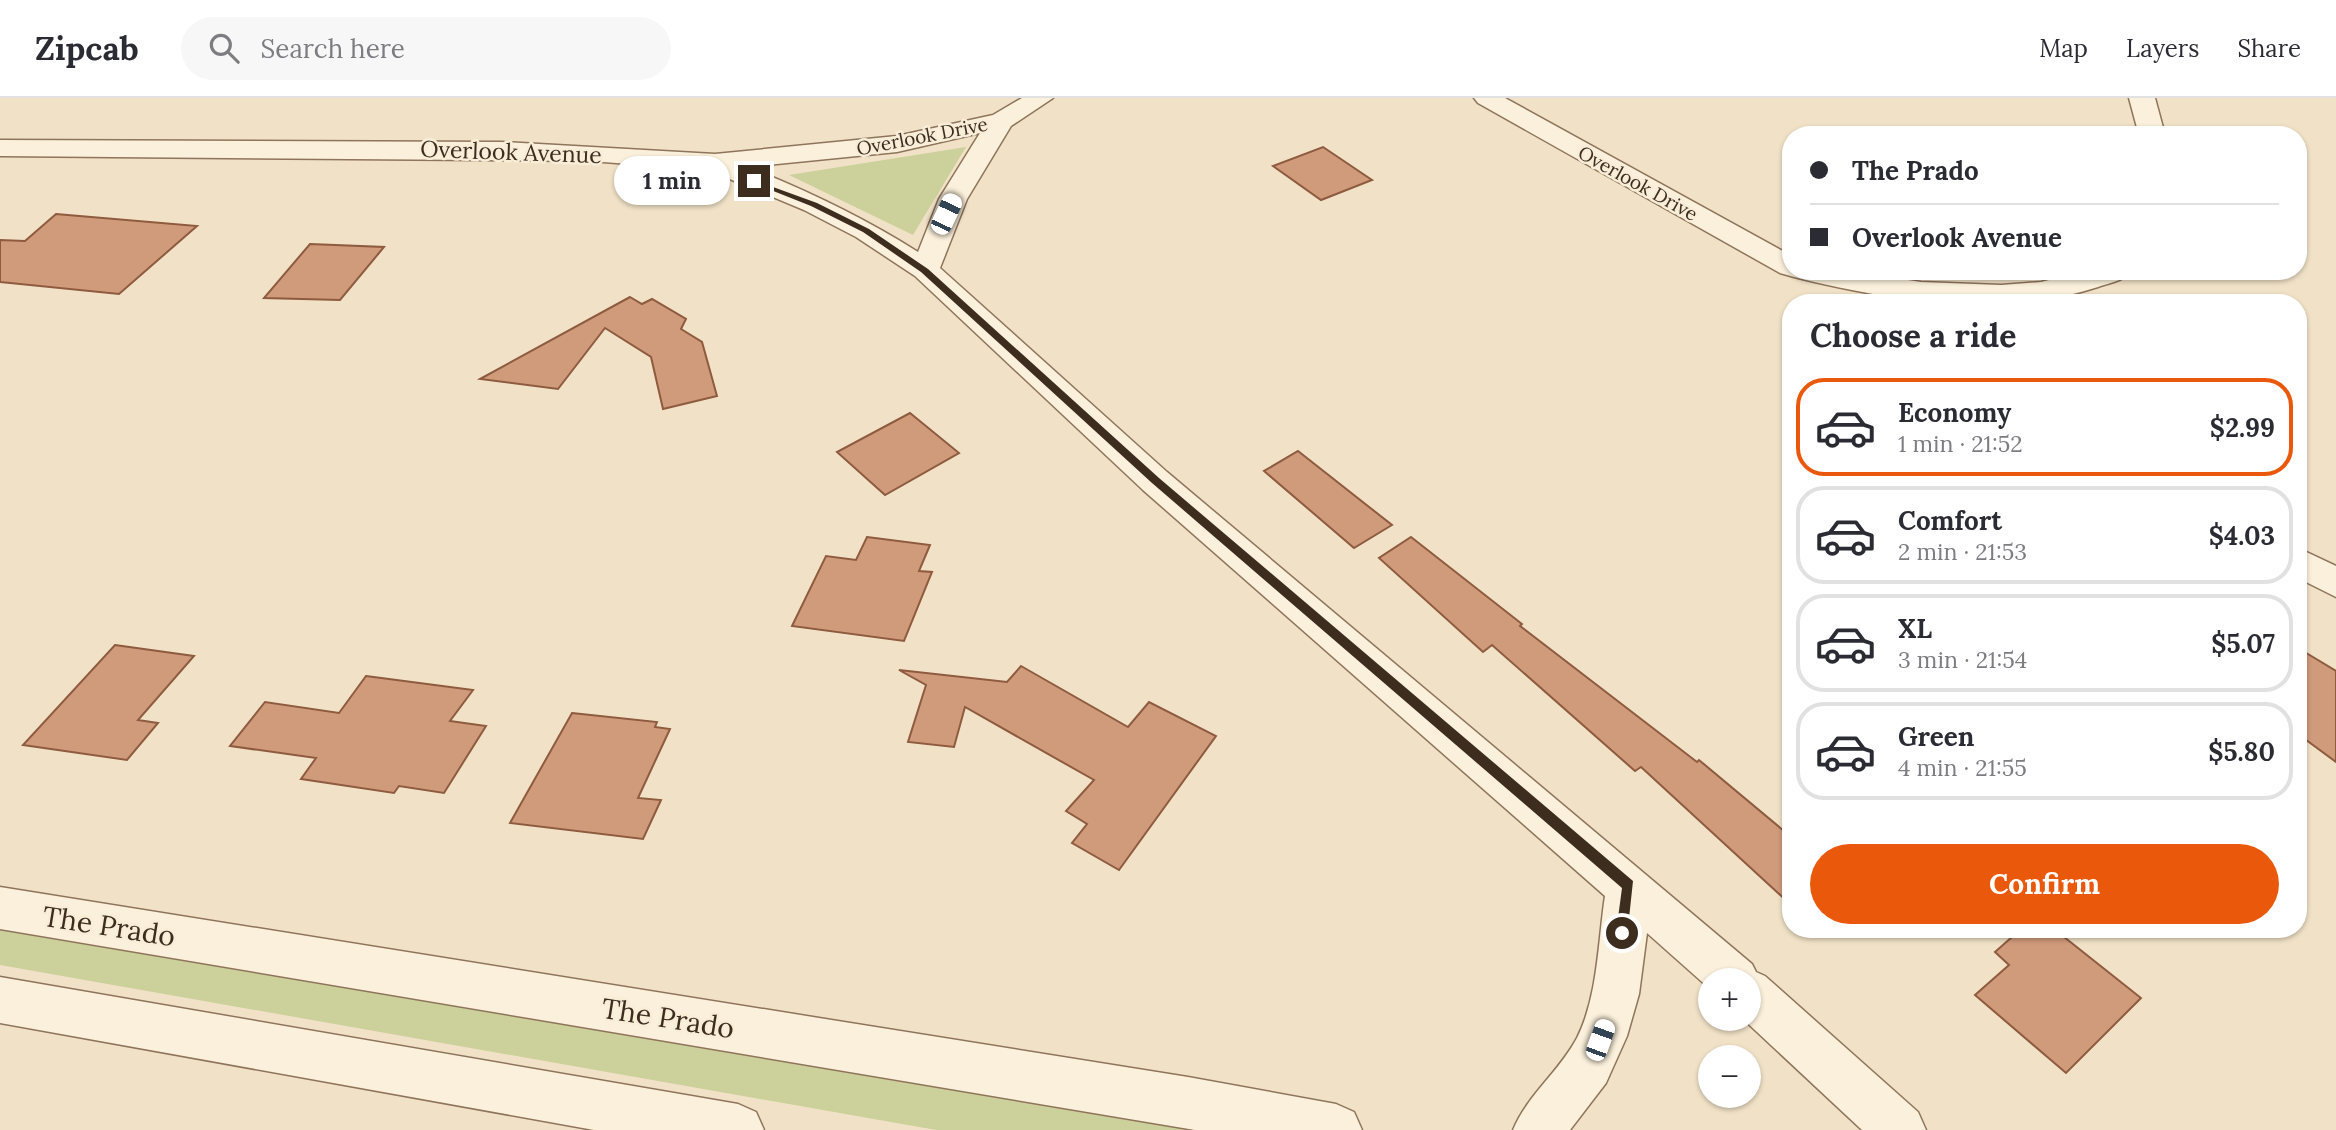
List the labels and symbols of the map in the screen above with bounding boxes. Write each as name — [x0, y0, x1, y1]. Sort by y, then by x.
street label: Overlook Drive — [854, 112, 990, 160]
street label: Overlook Avenue — [420, 134, 602, 169]
street label: Overlook Drive — [1574, 140, 1702, 226]
callout: 1 min — [614, 156, 730, 206]
route end — [738, 165, 770, 197]
car — [928, 191, 965, 237]
street label: The Prado — [40, 898, 178, 954]
route start — [1606, 917, 1638, 949]
street label: The Prado — [599, 990, 737, 1046]
car — [1583, 1017, 1618, 1063]

